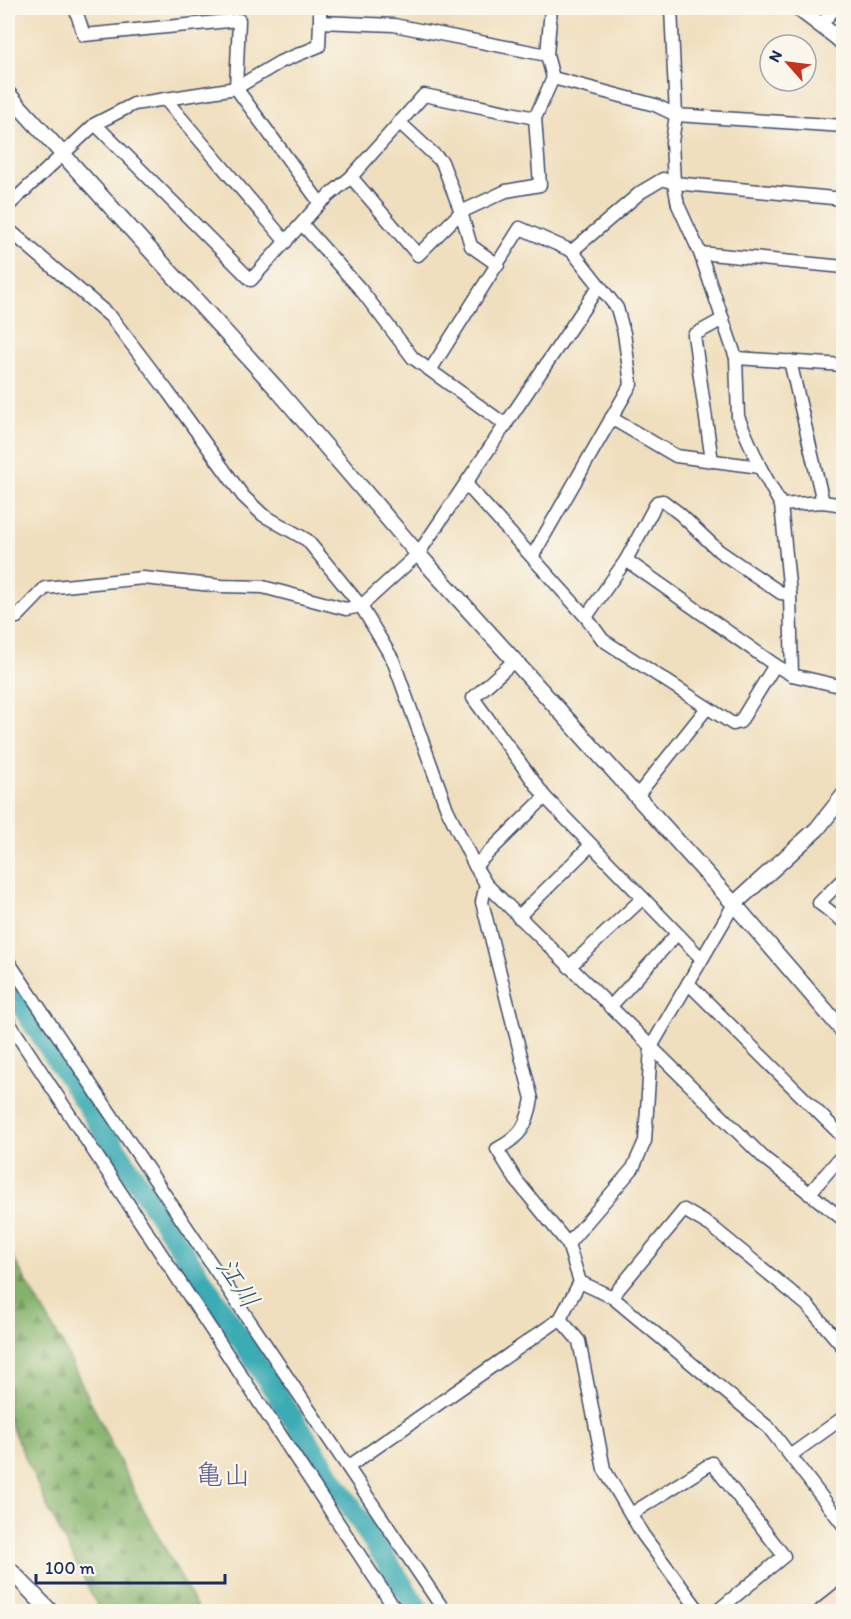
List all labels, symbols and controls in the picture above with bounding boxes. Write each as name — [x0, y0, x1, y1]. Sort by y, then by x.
north arrow — [758, 33, 818, 93]
text: N — [764, 47, 786, 65]
water label: 江川 — [210, 1251, 267, 1314]
district label: 亀山 — [195, 1457, 251, 1491]
scale bar — [36, 1547, 225, 1585]
text: 100 m — [45, 1557, 95, 1579]

